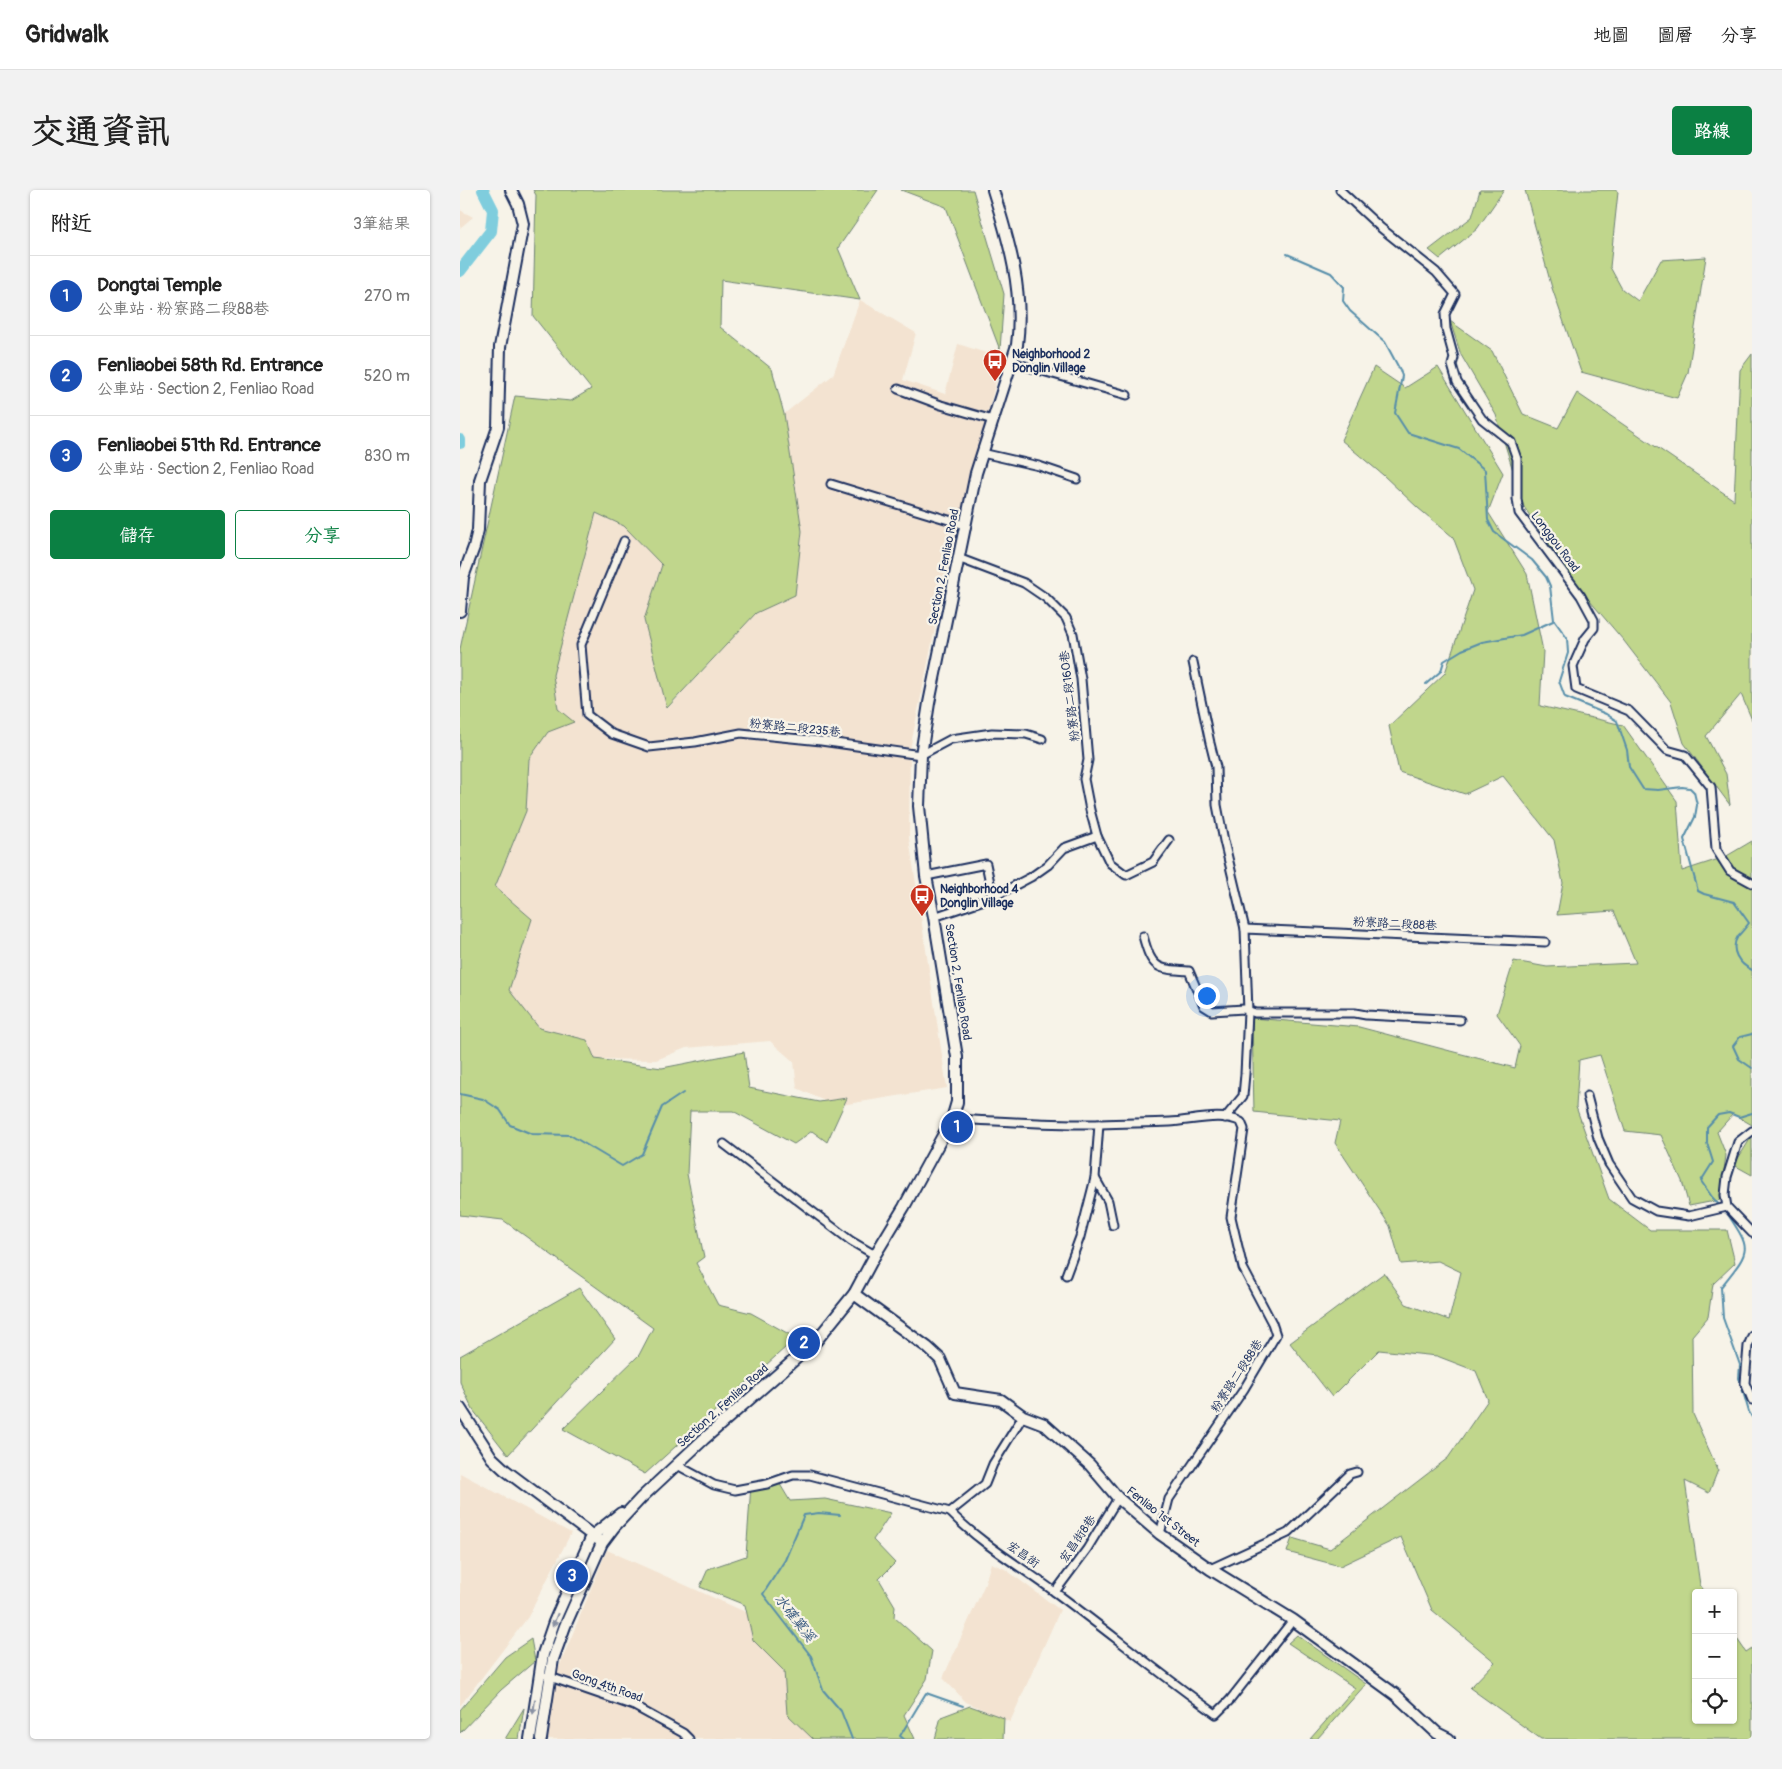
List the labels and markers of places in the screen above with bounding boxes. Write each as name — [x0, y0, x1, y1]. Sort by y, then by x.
place label: Neighborhood 2 Donglin Village — [1012, 347, 1091, 376]
bus stop icon: Neighborhood 2 Donglin Village — [982, 348, 1008, 382]
place label: Neighborhood 4 Donglin Village — [940, 882, 1019, 911]
bus stop icon: Neighborhood 4 Donglin Village — [909, 883, 935, 917]
pin: 1 — [941, 1108, 973, 1146]
pin: 2 — [788, 1324, 820, 1362]
pin: 3 — [556, 1557, 588, 1595]

